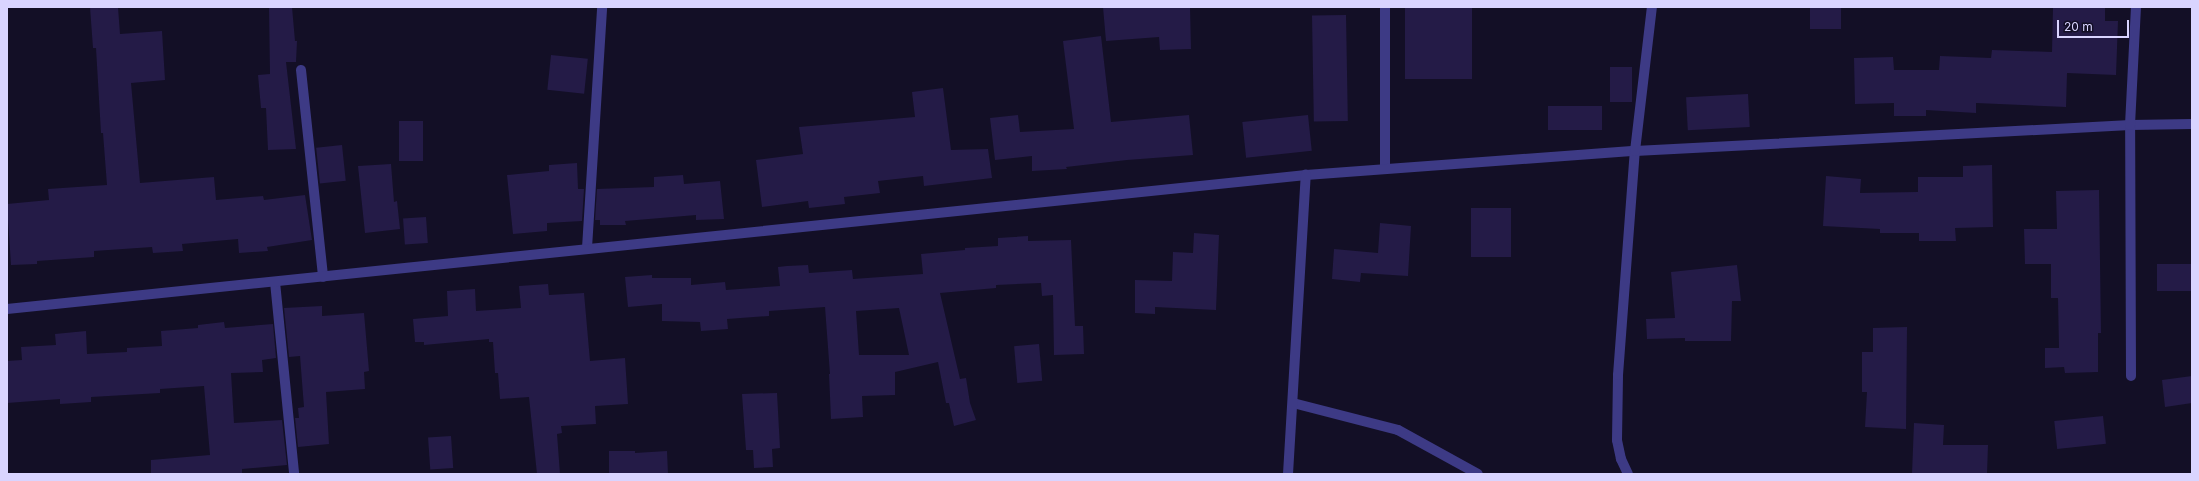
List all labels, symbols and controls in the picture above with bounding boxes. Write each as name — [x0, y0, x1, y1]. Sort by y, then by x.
scale bar — [2059, 12, 2131, 38]
text: 20 m — [2064, 19, 2093, 34]

